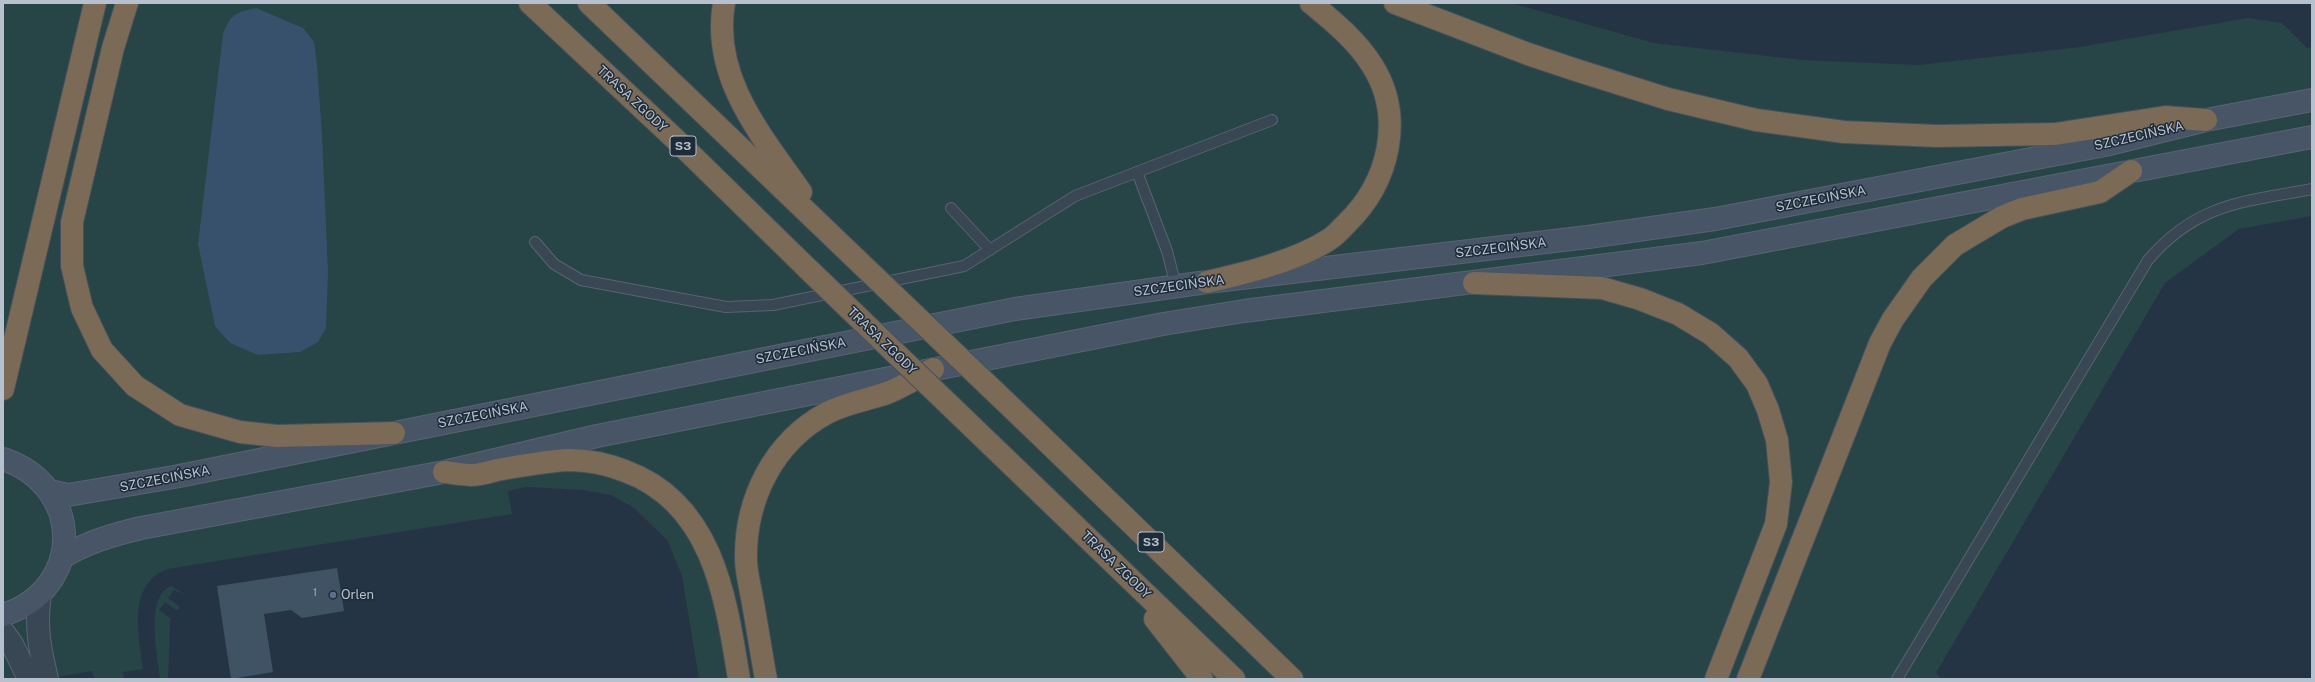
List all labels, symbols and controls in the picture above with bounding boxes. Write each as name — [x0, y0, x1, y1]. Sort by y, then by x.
street label: TRASA ZGODY — [594, 63, 670, 135]
street label: SZCZECIŃSKA — [2093, 118, 2185, 154]
road number: S3 — [670, 136, 696, 156]
street label: SZCZECIŃSKA — [1775, 183, 1867, 215]
street label: SZCZECIŃSKA — [1455, 235, 1547, 261]
street label: SZCZECIŃSKA — [1133, 272, 1225, 300]
street label: TRASA ZGODY — [844, 304, 920, 378]
street label: SZCZECIŃSKA — [755, 335, 847, 367]
street label: SZCZECIŃSKA — [437, 399, 529, 431]
street label: SZCZECIŃSKA — [119, 463, 211, 495]
street label: TRASA ZGODY — [1078, 528, 1154, 602]
road number: S3 — [1138, 532, 1164, 552]
house number: 1 — [313, 586, 317, 600]
place label: Orlen — [341, 587, 374, 603]
marker: Orlen — [328, 590, 338, 600]

